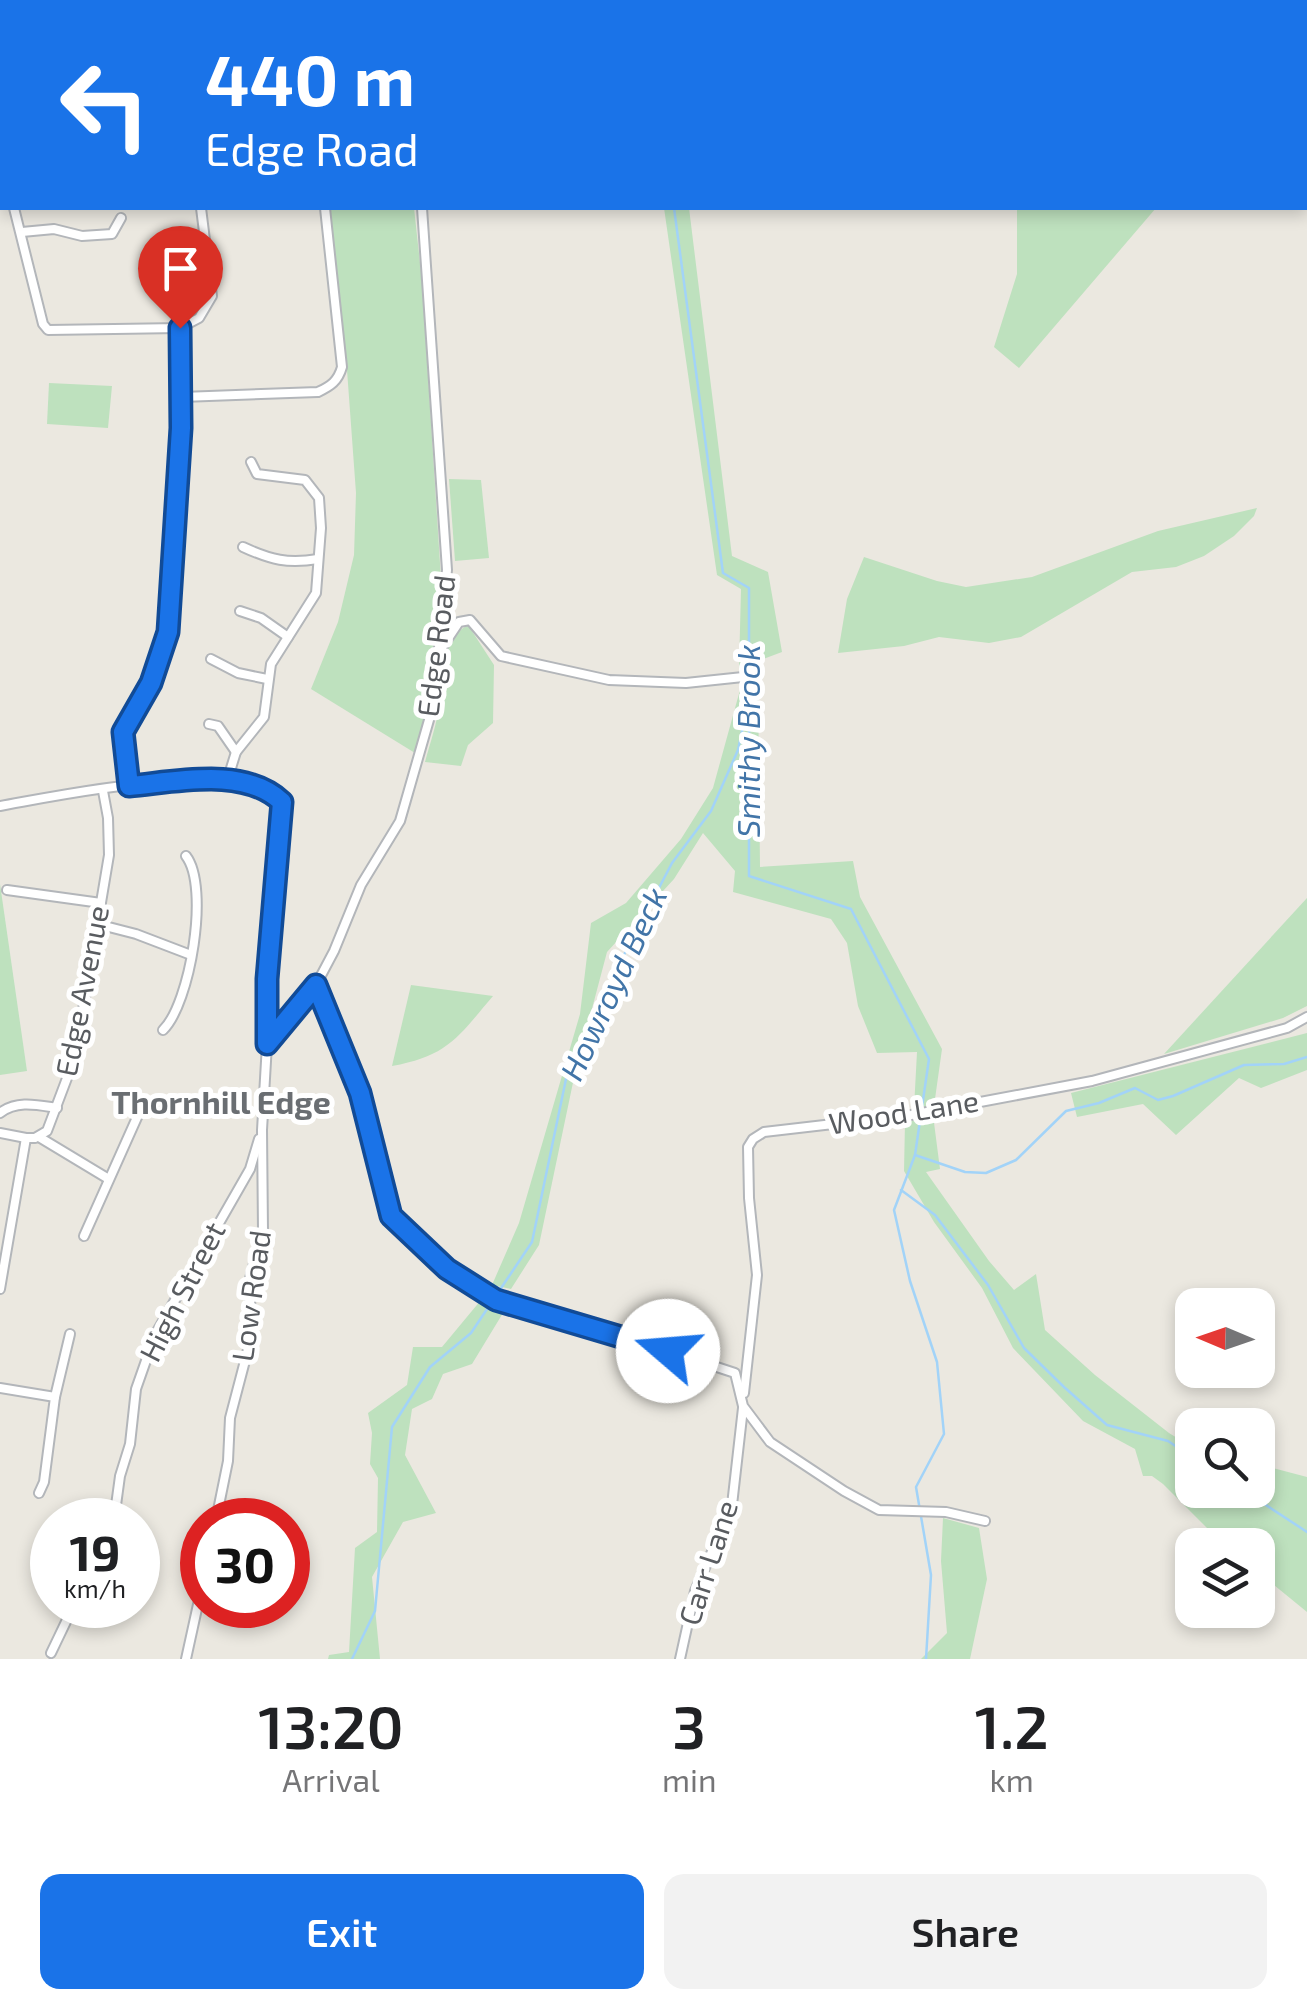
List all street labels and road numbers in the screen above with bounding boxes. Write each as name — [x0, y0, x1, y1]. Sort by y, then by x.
street label: Edge Road — [408, 573, 462, 719]
street label: Edge Avenue — [47, 902, 115, 1079]
street label: Wood Lane — [826, 1081, 981, 1141]
street label: High Street — [131, 1215, 232, 1367]
street label: Low Road — [223, 1228, 277, 1364]
street label: Carr Lane — [670, 1495, 744, 1629]

